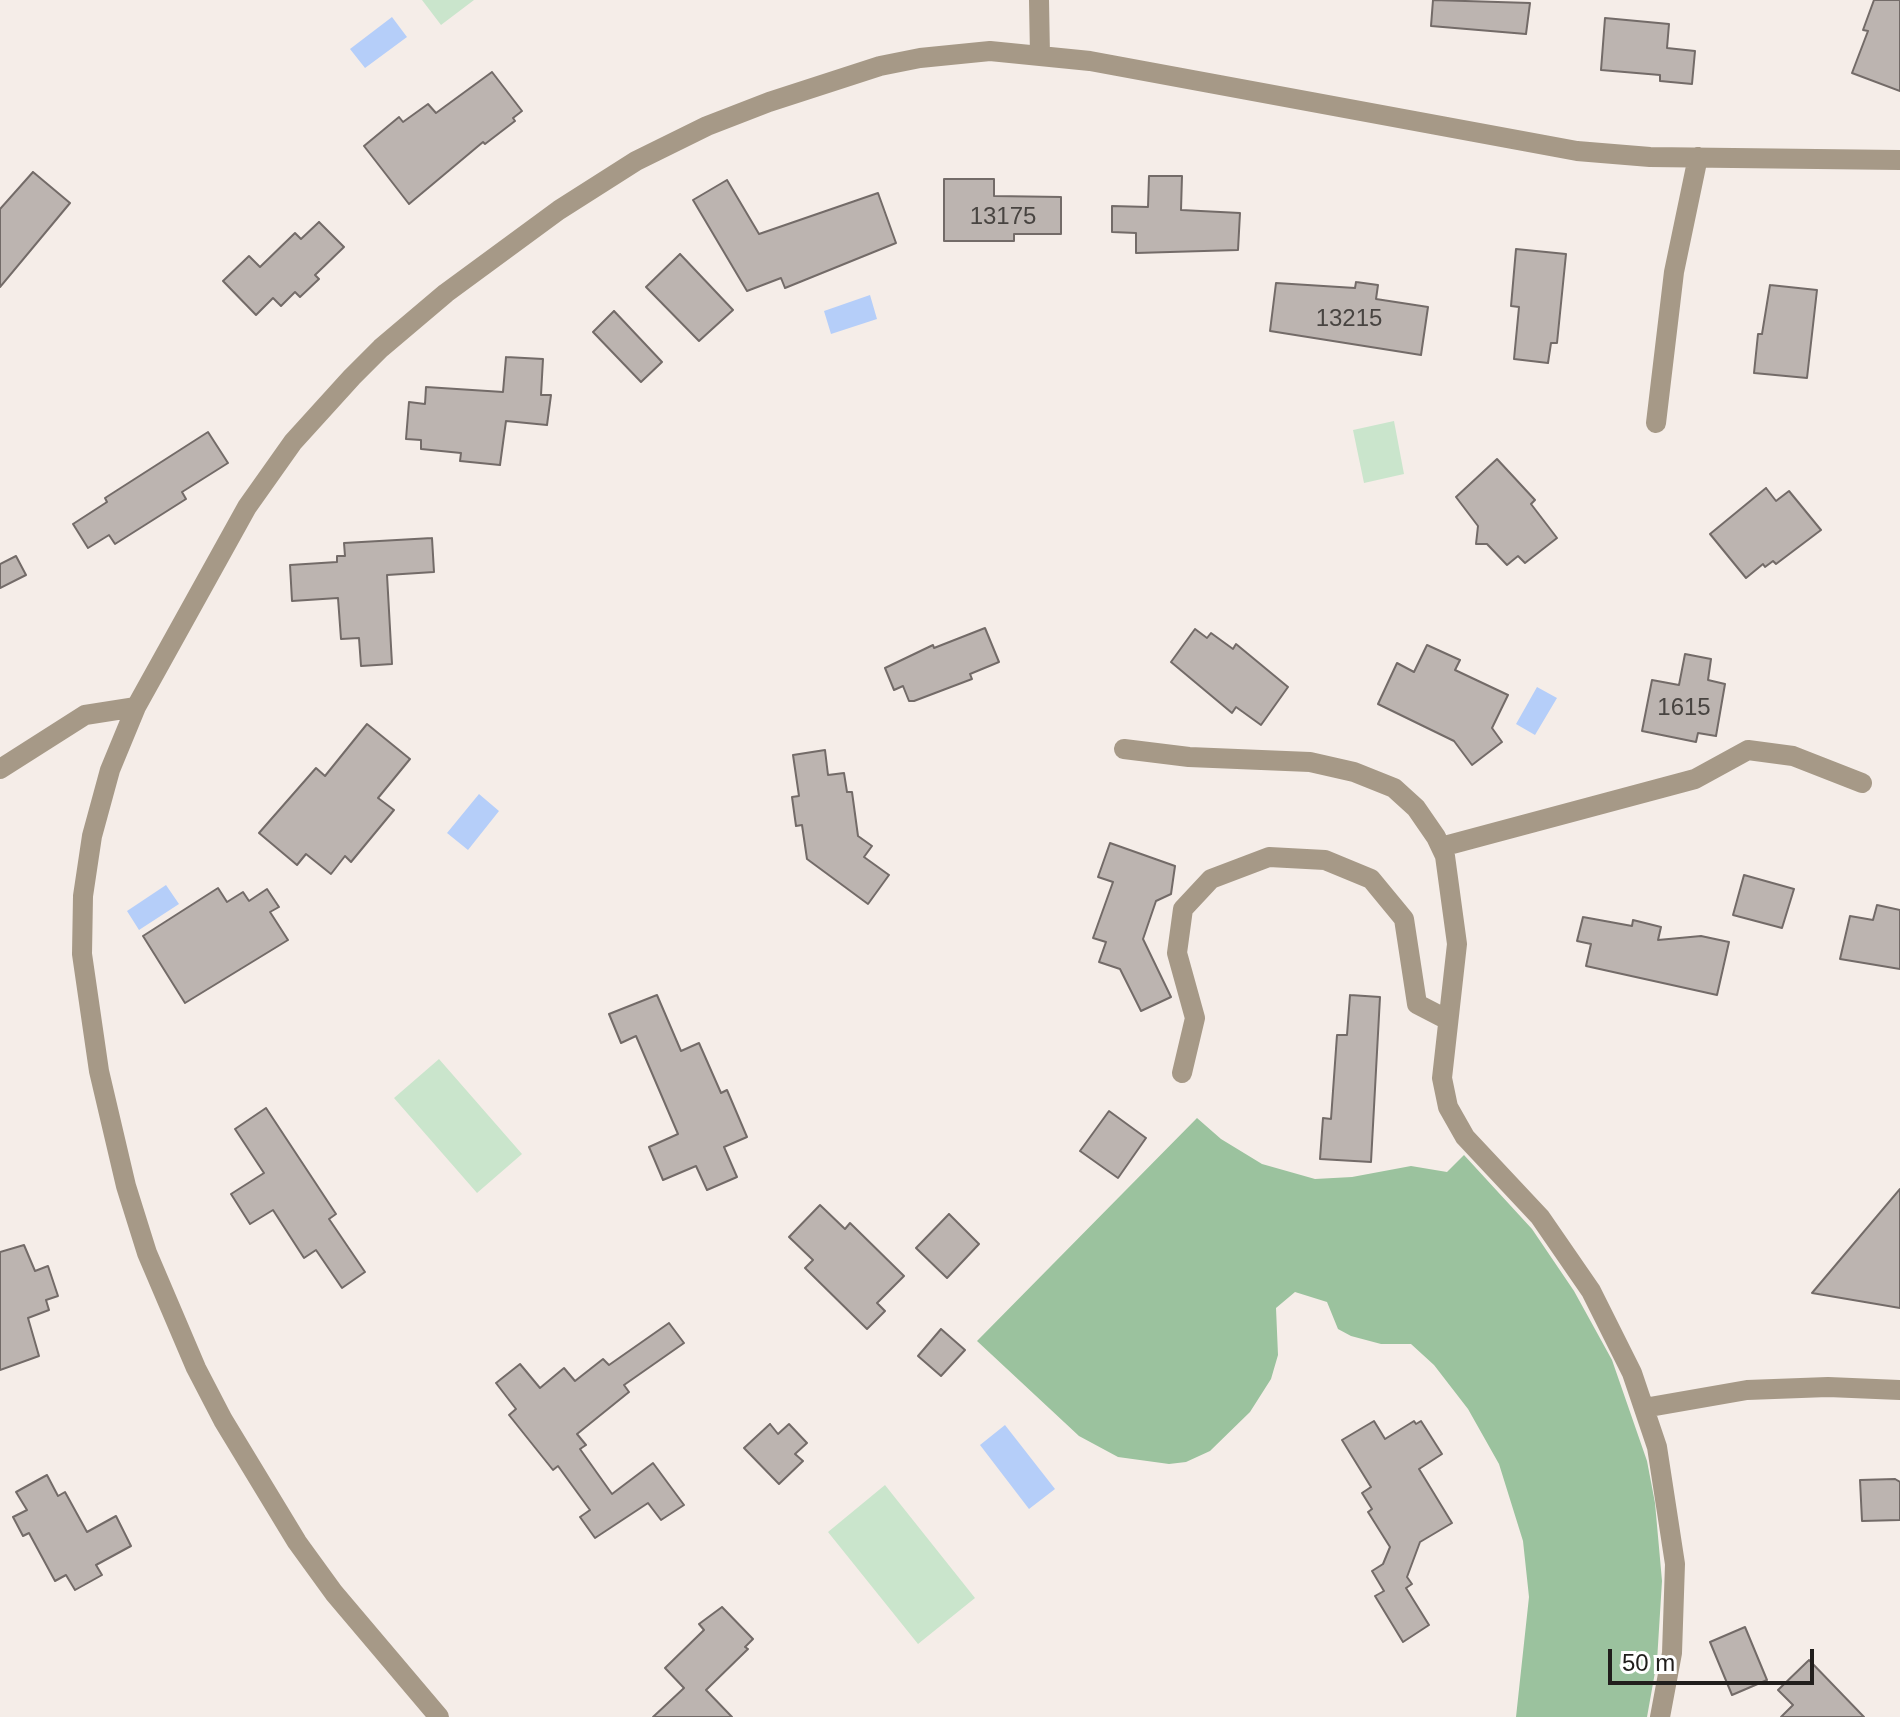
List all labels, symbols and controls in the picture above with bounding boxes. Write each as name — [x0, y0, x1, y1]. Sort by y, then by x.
house number: 13175 — [970, 203, 1036, 231]
house number: 13215 — [1316, 305, 1382, 333]
house number: 1615 — [1657, 694, 1711, 722]
scale bar — [1612, 1633, 1818, 1683]
text: 50 m — [1622, 1649, 1675, 1676]

